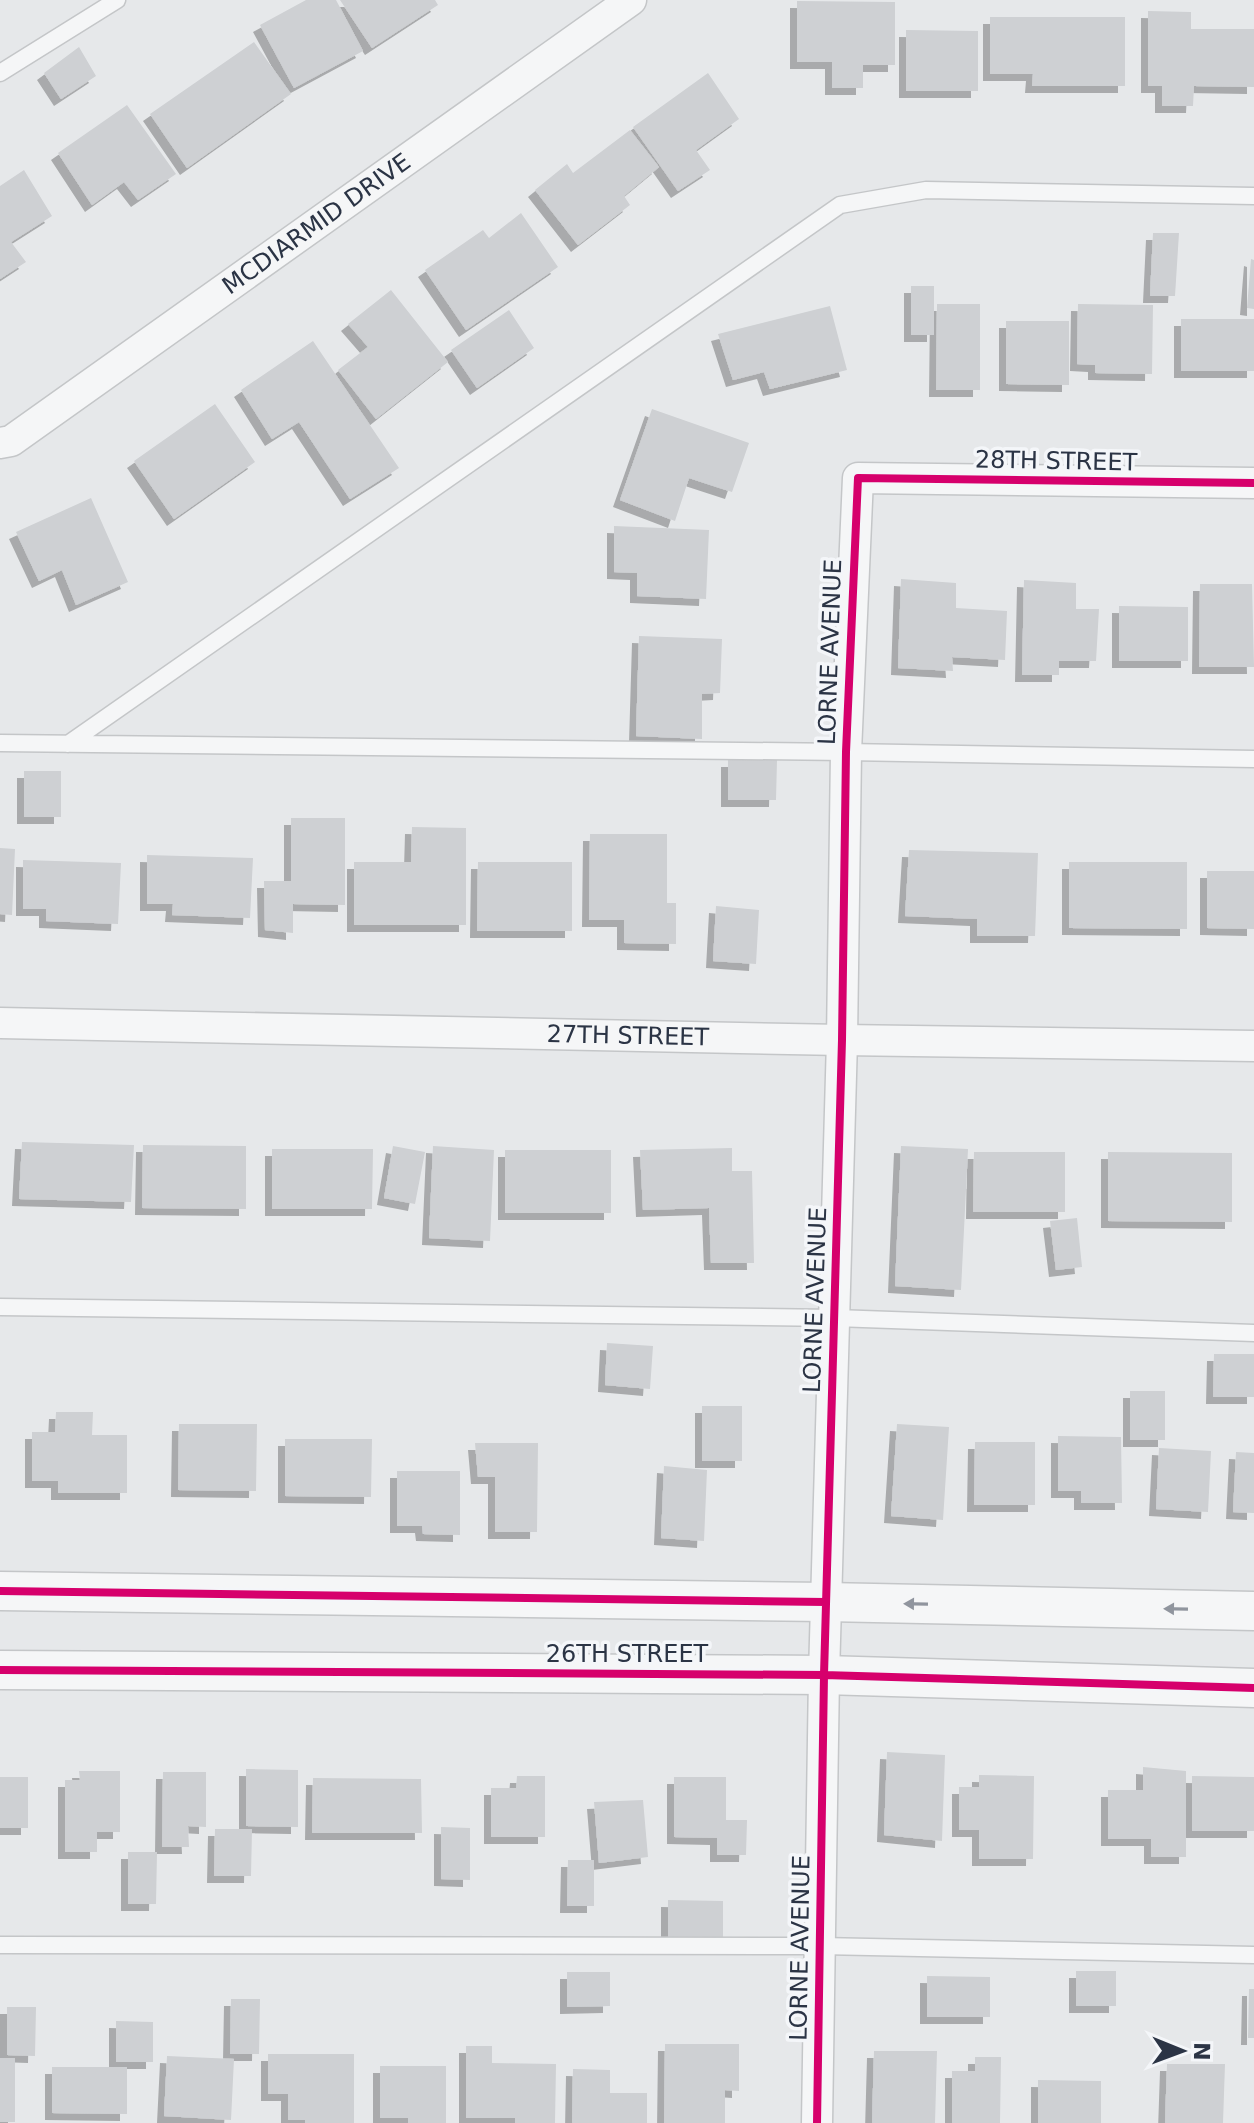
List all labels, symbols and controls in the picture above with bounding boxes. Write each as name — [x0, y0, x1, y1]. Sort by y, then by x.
street label: MCDIARMID DRIVE — [217, 147, 416, 300]
street label: 28TH STREET — [975, 446, 1138, 476]
street label: LORNE AVENUE — [813, 559, 847, 745]
street label: 27TH STREET — [546, 1020, 710, 1051]
street label: LORNE AVENUE — [798, 1207, 832, 1393]
one-way arrow — [903, 1597, 928, 1610]
one-way arrow — [1163, 1603, 1188, 1615]
street label: 26TH STREET — [546, 1640, 709, 1668]
street label: LORNE AVENUE — [784, 1855, 816, 2041]
north arrow — [1142, 2011, 1222, 2091]
text: N — [1189, 2042, 1214, 2061]

